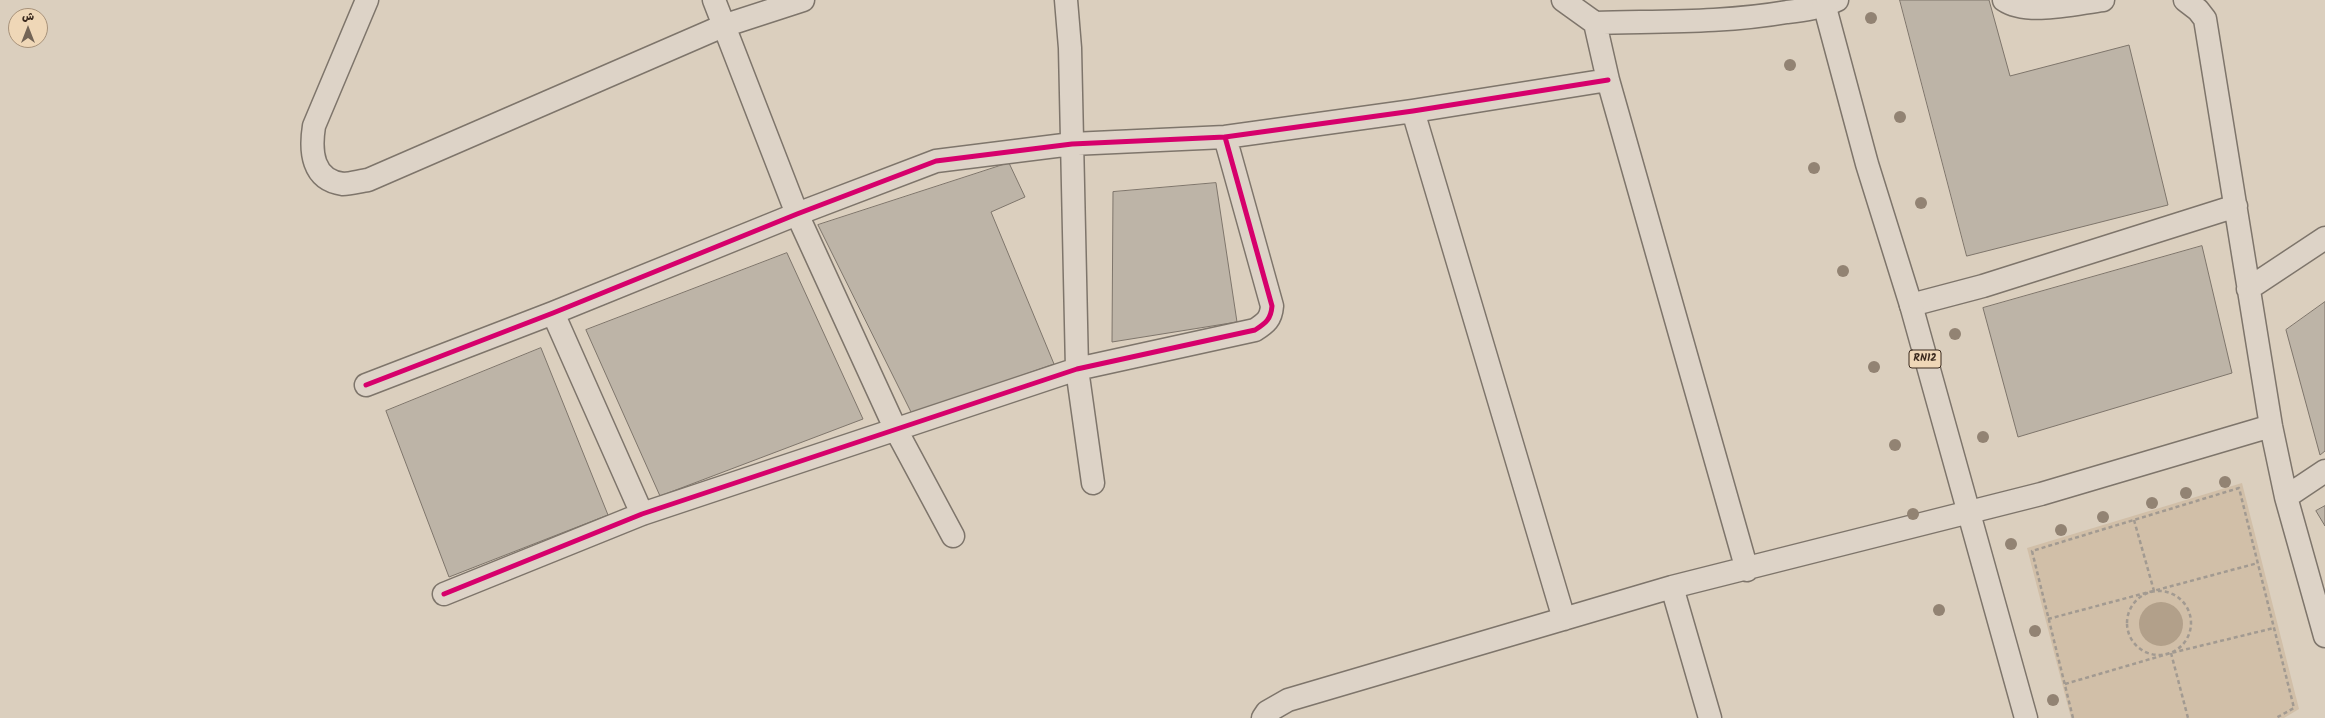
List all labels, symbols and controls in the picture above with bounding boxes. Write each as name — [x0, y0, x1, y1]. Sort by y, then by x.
north arrow — [8, 8, 48, 48]
text: ش — [22, 8, 34, 26]
road number: RN12 — [1909, 350, 1941, 368]

